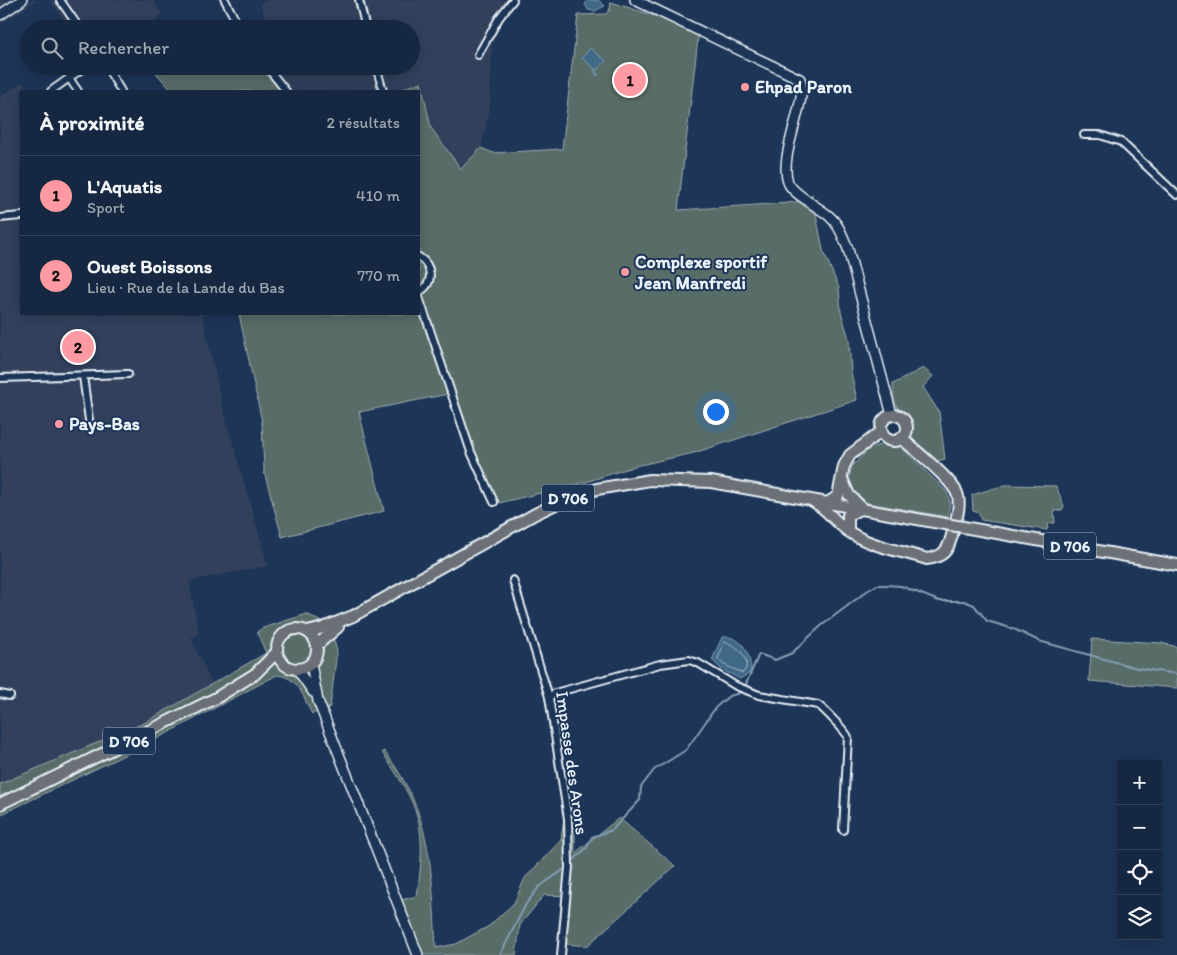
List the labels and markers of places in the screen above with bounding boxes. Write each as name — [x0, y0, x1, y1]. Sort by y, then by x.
pin: 1 — [614, 61, 646, 99]
place label: Ehpad Paron — [755, 76, 852, 98]
marker: Ehpad Paron — [739, 81, 751, 93]
place label: Complexe sportif Jean Manfredi — [634, 251, 768, 294]
marker: Complexe sportif Jean Manfredi — [619, 266, 631, 278]
pin: 2 — [62, 328, 94, 366]
place label: Pays-Bas — [69, 413, 140, 435]
marker: Pays-Bas — [53, 418, 65, 430]

